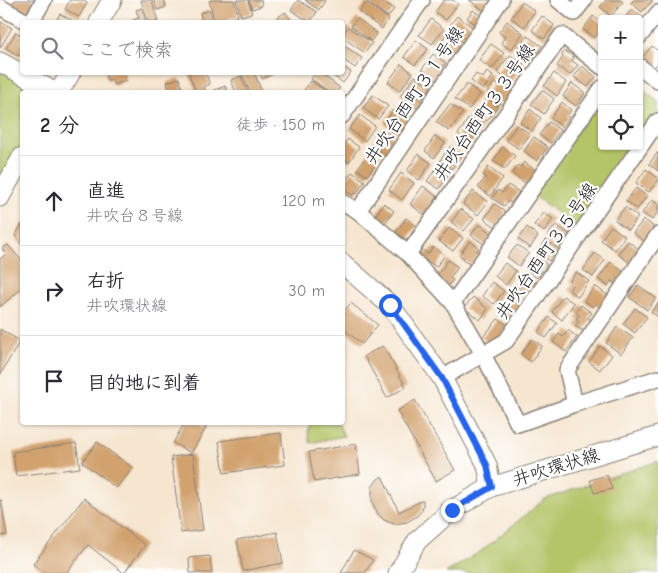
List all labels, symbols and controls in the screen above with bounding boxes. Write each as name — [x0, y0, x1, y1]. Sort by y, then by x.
map controls — [598, 15, 643, 150]
button: + — [598, 15, 643, 60]
search box — [20, 20, 345, 75]
street label: 井吹台西町３１号線 — [360, 22, 468, 168]
icon: search — [38, 34, 66, 62]
text: ここで検索 — [78, 39, 173, 61]
street label: 井吹台西町３３号線 — [429, 40, 539, 185]
button: − — [598, 60, 643, 105]
button: locate — [598, 105, 643, 150]
text: 2 分 — [40, 113, 79, 137]
text: 徒歩 · 150 m — [236, 116, 325, 134]
street label: 井吹台西町３５号線 — [491, 179, 601, 324]
text: 直進 — [87, 180, 125, 202]
icon: ahead — [40, 187, 68, 215]
text: 120 m — [282, 192, 325, 210]
text: 井吹台８号線 — [87, 207, 183, 225]
text: 右折 — [87, 270, 125, 292]
icon: right — [40, 277, 68, 305]
text: 30 m — [289, 282, 325, 300]
route start — [379, 294, 402, 317]
text: 井吹環状線 — [87, 297, 167, 315]
icon: arrive — [40, 367, 68, 395]
text: 目的地に到着 — [87, 372, 201, 394]
street label: 井吹環状線 — [510, 444, 602, 491]
route end — [441, 499, 464, 522]

